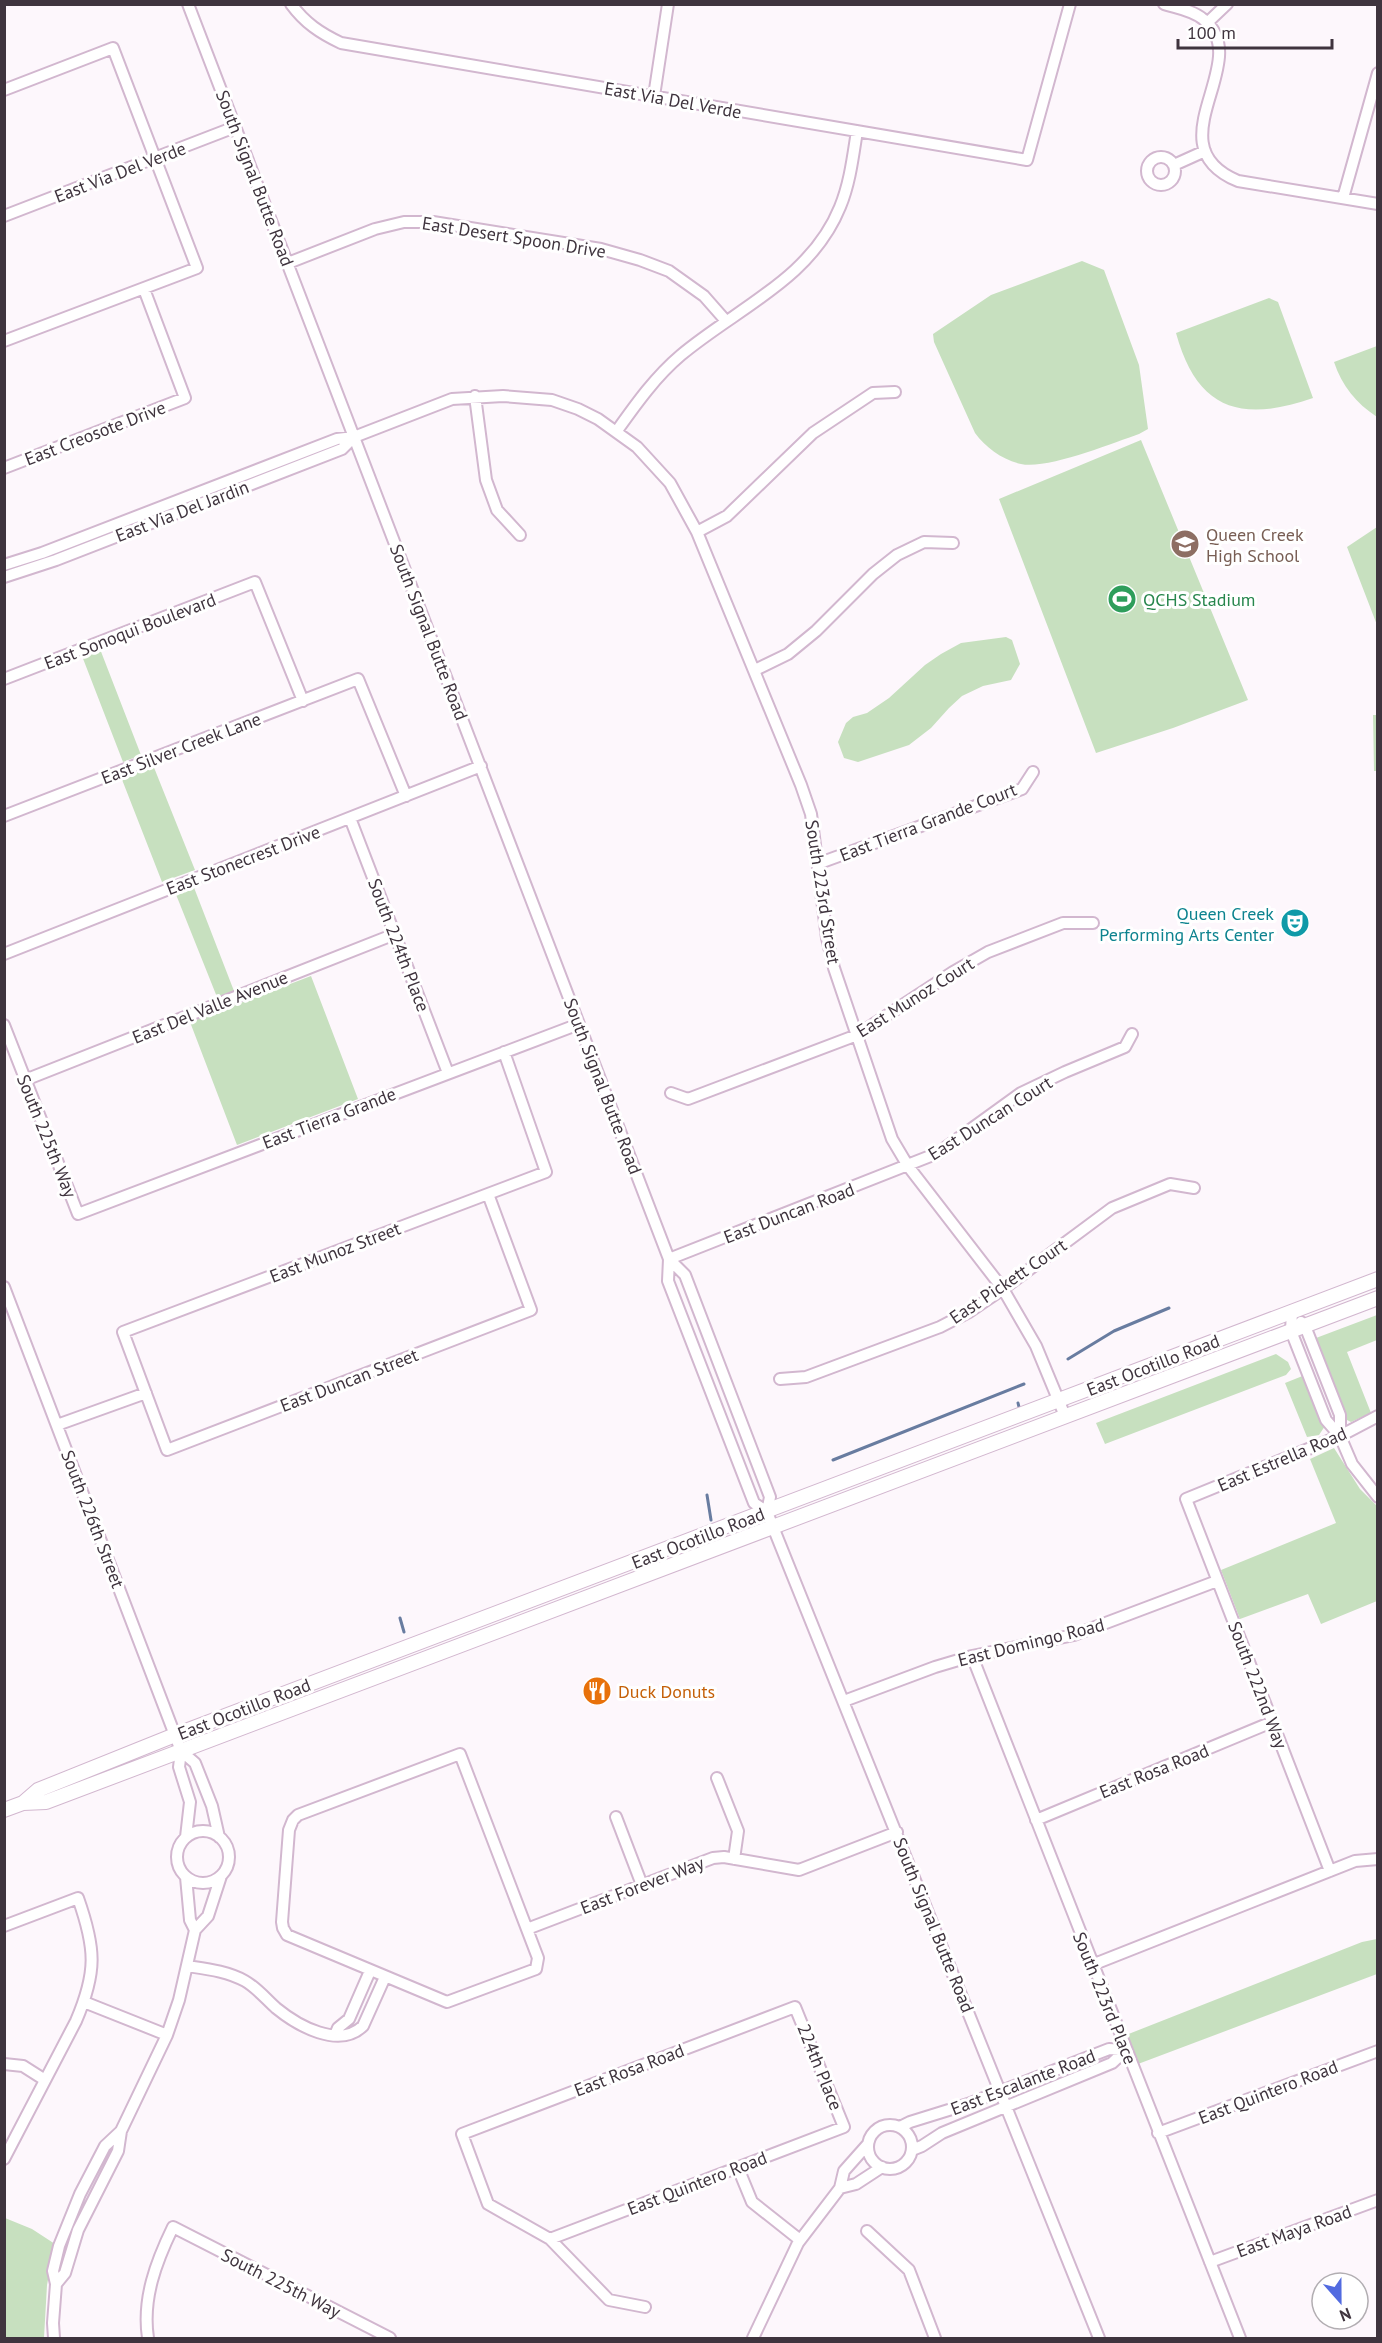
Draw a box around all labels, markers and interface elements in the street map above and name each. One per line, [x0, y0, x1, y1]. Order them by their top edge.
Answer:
scale bar [1178, 12, 1332, 50]
text: 100 m [1187, 21, 1236, 44]
street label: East Via Del Verde [603, 77, 743, 123]
street label: South Signal Butte Road [211, 87, 299, 269]
street label: East Via Del Verde [51, 136, 189, 208]
street label: East Desert Spoon Drive [420, 211, 608, 263]
street label: East Creosote Drive [21, 396, 169, 470]
street label: East Via Del Jardin [112, 475, 252, 547]
place label: Queen Creek High School [1206, 523, 1304, 567]
school or university icon: Queen Creek High School [1169, 528, 1201, 560]
street label: South Signal Butte Road [385, 541, 473, 723]
sports icon: QCHS Stadium [1106, 583, 1138, 615]
street label: East Sonoqui Boulevard [41, 588, 219, 674]
place label: QCHS Stadium [1143, 588, 1255, 611]
street label: East Silver Creek Lane [98, 707, 264, 789]
street label: East Tierra Grande Court [836, 778, 1020, 866]
street label: South 223rd Street [800, 818, 846, 966]
street label: East Stonecrest Drive [163, 820, 323, 900]
street label: South 224th Place [363, 875, 435, 1015]
place label: Queen Creek Performing Arts Center [1099, 902, 1274, 946]
theatre icon: Queen Creek Performing Arts Center [1279, 907, 1311, 939]
street label: East Munoz Court [852, 952, 978, 1042]
street label: East Del Valle Avenue [129, 965, 291, 1049]
street label: South Signal Butte Road [559, 995, 647, 1177]
street label: South 225th Way [12, 1071, 82, 1202]
street label: East Duncan Court [924, 1071, 1056, 1165]
street label: East Tierra Grande [259, 1082, 399, 1154]
street label: East Duncan Road [720, 1178, 858, 1248]
street label: East Munoz Street [266, 1216, 404, 1288]
street label: East Pickett Court [945, 1233, 1071, 1329]
street label: East Ocotillo Road [1083, 1329, 1223, 1401]
street label: East Duncan Street [277, 1343, 421, 1417]
street label: East Estrella Road [1214, 1421, 1350, 1497]
street label: South 226th Street [56, 1447, 130, 1591]
street label: East Ocotillo Road [628, 1502, 768, 1574]
street label: East Domingo Road [955, 1613, 1107, 1671]
street label: South 222nd Way [1223, 1618, 1293, 1753]
street label: East Ocotillo Road [174, 1673, 314, 1745]
restaurant icon: Duck Donuts [581, 1675, 613, 1707]
place label: Duck Donuts [618, 1680, 715, 1703]
street label: East Rosa Road [1096, 1739, 1212, 1803]
street label: South Signal Butte Road [888, 1834, 980, 2016]
street label: East Forever Way [577, 1851, 708, 1919]
street label: South 223rd Place [1068, 1928, 1142, 2068]
street label: 224th Place [792, 2020, 848, 2114]
street label: East Rosa Road [571, 2038, 687, 2102]
street label: East Escalante Road [947, 2044, 1099, 2120]
street label: East Quintero Road [1195, 2055, 1341, 2129]
street label: East Quintero Road [624, 2146, 770, 2220]
street label: East Maya Road [1233, 2200, 1355, 2262]
street label: South 225th Way [217, 2243, 345, 2323]
north arrow [1310, 2271, 1370, 2331]
text: N [1337, 2304, 1354, 2326]

